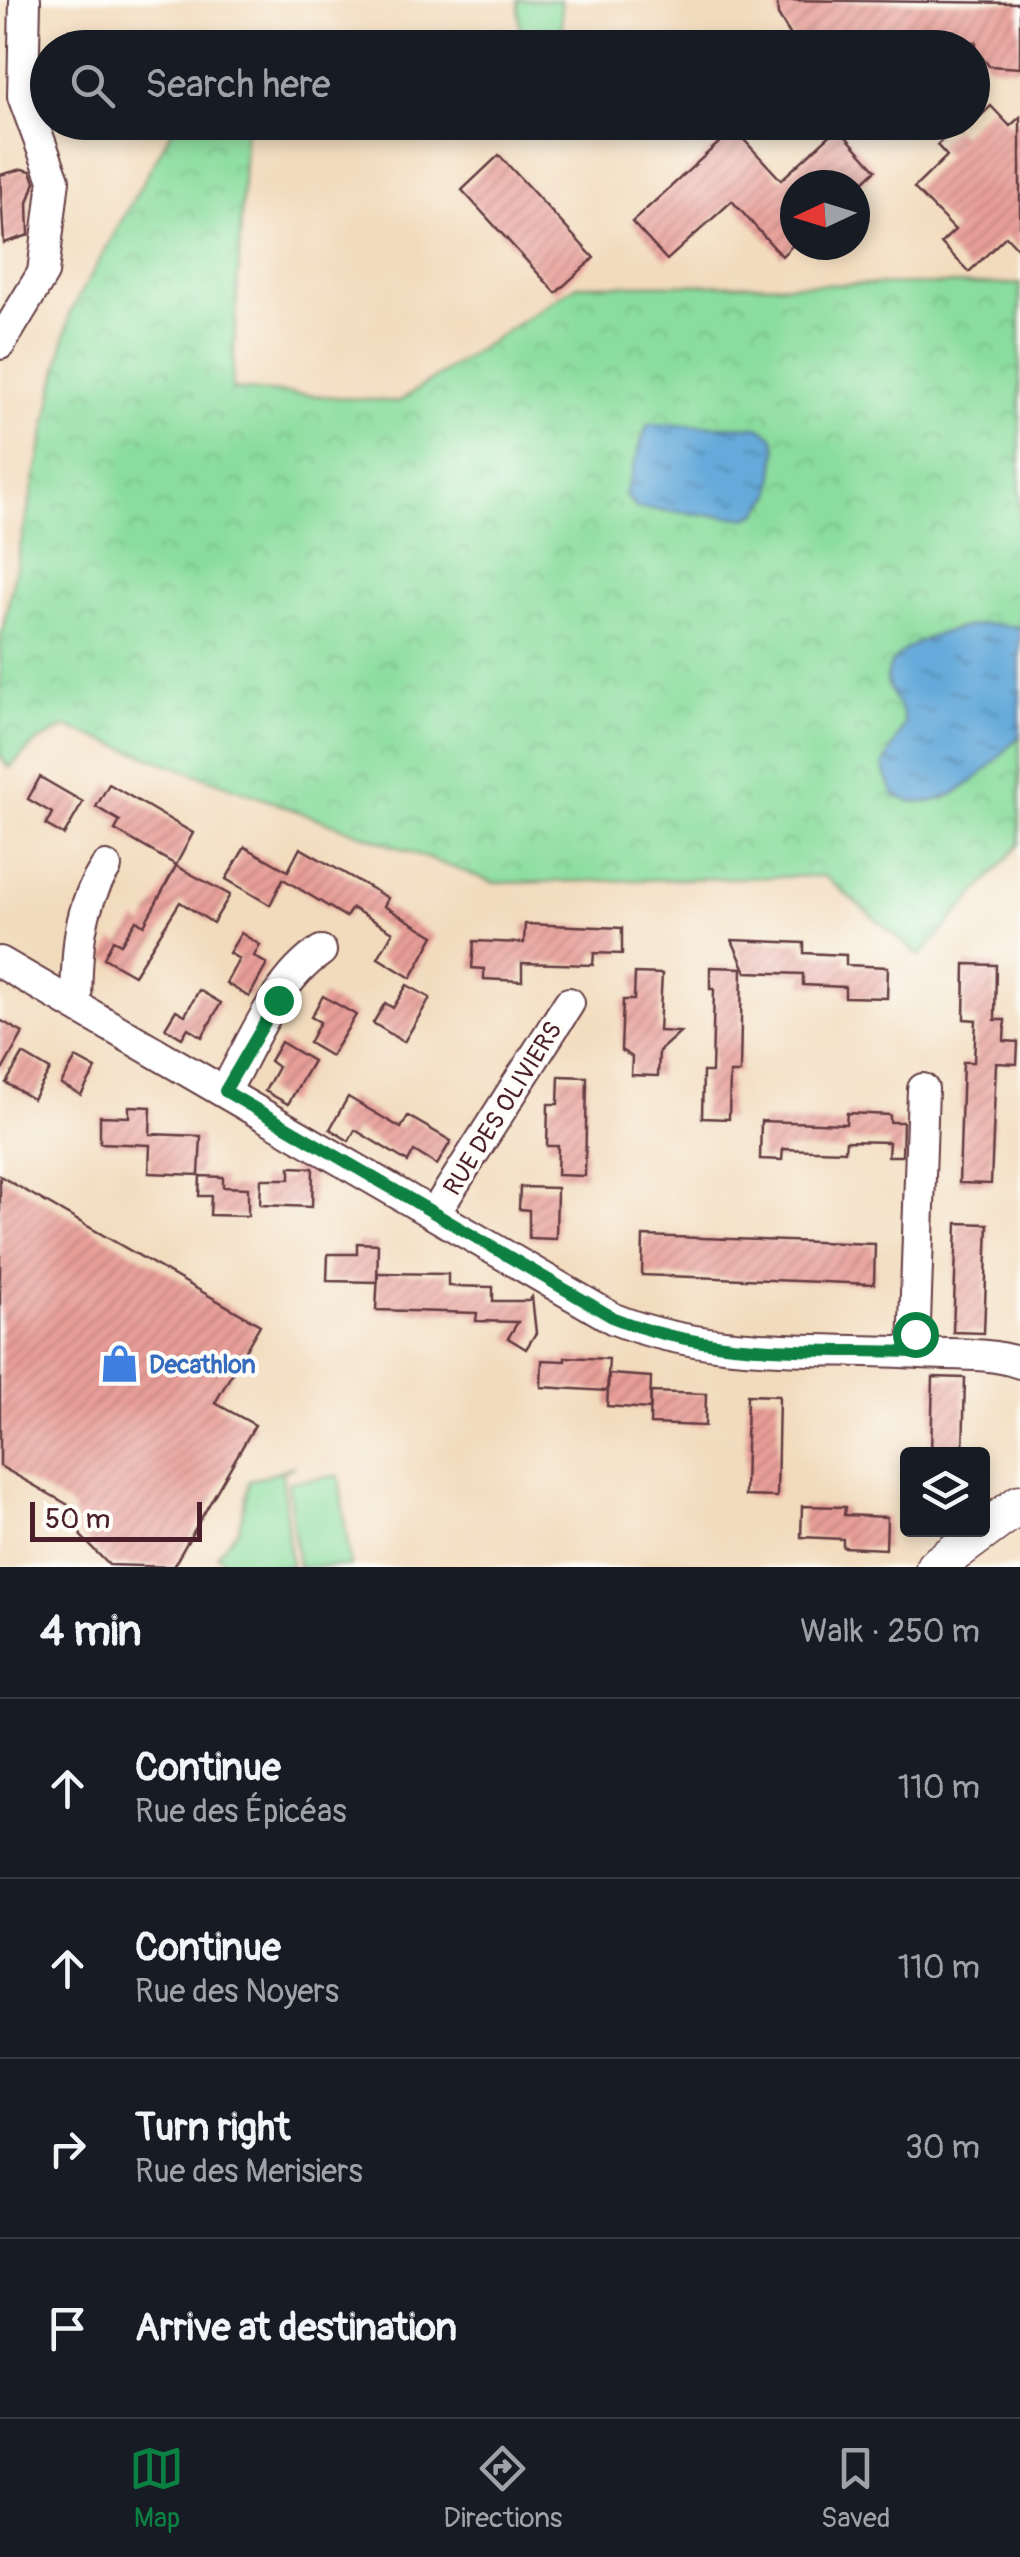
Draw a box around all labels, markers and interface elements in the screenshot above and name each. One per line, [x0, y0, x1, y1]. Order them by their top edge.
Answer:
search box [30, 30, 990, 140]
icon: search [65, 58, 120, 113]
text: Search here [145, 61, 331, 109]
north arrow [780, 170, 870, 260]
route end [256, 978, 302, 1024]
street label: RUE DES OLIVIERS [437, 1016, 569, 1201]
route start [893, 1312, 939, 1358]
shop icon: Decathlon [98, 1343, 140, 1385]
place label: Decathlon [149, 1350, 256, 1381]
map controls [900, 1447, 990, 1537]
button: layers [900, 1447, 990, 1537]
scale bar [30, 1497, 202, 1542]
text: 50 m [45, 1502, 110, 1537]
text: 4 min [40, 1606, 142, 1658]
text: Walk · 250 m [800, 1612, 980, 1652]
text: Continue [135, 1744, 281, 1792]
icon: ahead [40, 1761, 95, 1816]
text: 110 m [898, 1768, 980, 1808]
text: Rue des Épicéas [135, 1792, 347, 1832]
text: Continue [135, 1924, 281, 1972]
icon: ahead [40, 1941, 95, 1996]
text: 110 m [898, 1948, 980, 1988]
text: Rue des Noyers [135, 1972, 339, 2012]
text: Turn right [135, 2104, 290, 2152]
icon: right [40, 2121, 95, 2176]
text: 30 m [905, 2128, 980, 2168]
text: Rue des Merisiers [135, 2152, 363, 2192]
icon: arrive [40, 2301, 95, 2356]
text: Arrive at destination [135, 2304, 457, 2352]
tab: Map [129, 2441, 184, 2536]
tab: Directions [443, 2441, 562, 2536]
tab: Saved [821, 2441, 891, 2536]

